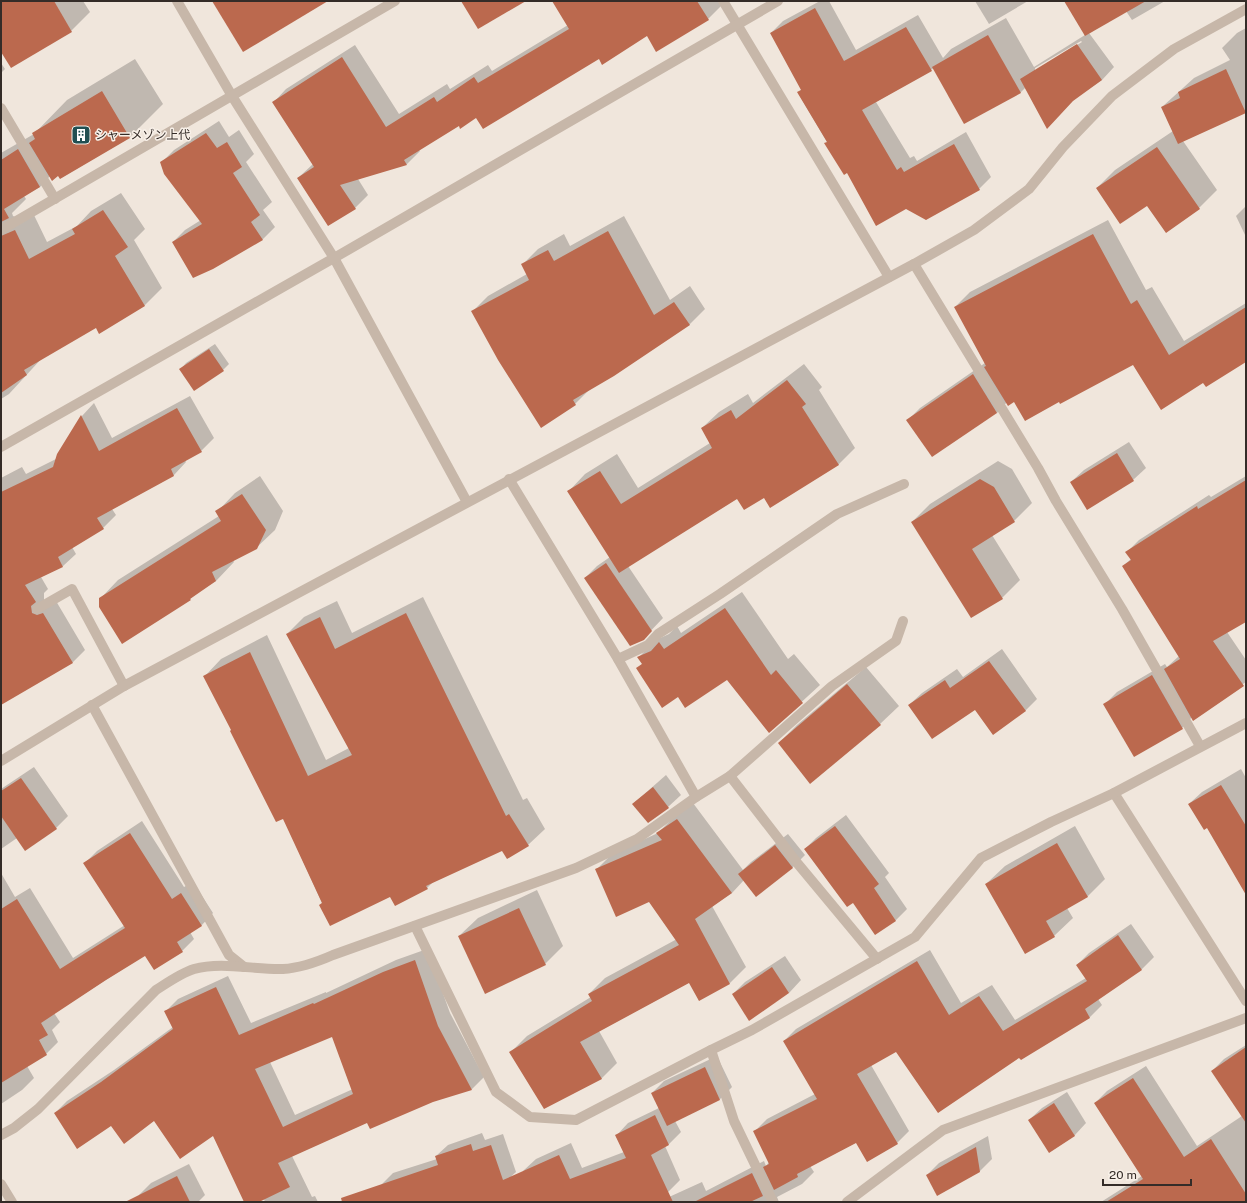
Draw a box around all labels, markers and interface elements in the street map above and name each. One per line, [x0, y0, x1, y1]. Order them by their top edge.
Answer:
building icon: シャーメゾン上代 [70, 124, 92, 146]
place label: シャーメゾン上代 [95, 128, 191, 142]
scale bar [1103, 1161, 1191, 1187]
text: 20 m [1109, 1168, 1137, 1182]

